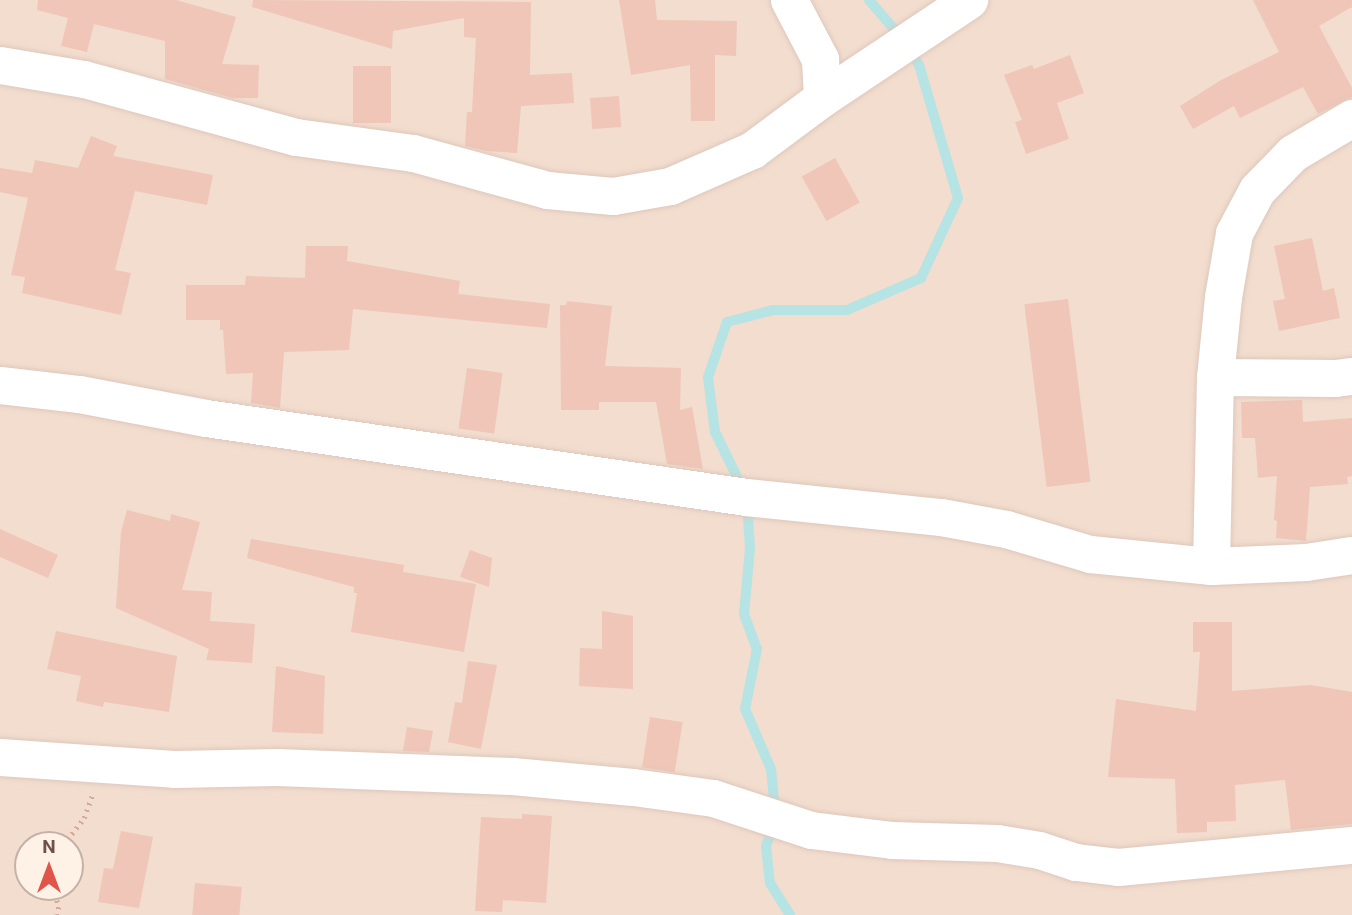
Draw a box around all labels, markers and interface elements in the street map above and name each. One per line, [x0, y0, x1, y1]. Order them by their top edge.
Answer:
north arrow [14, 831, 84, 901]
text: N [42, 835, 56, 858]

